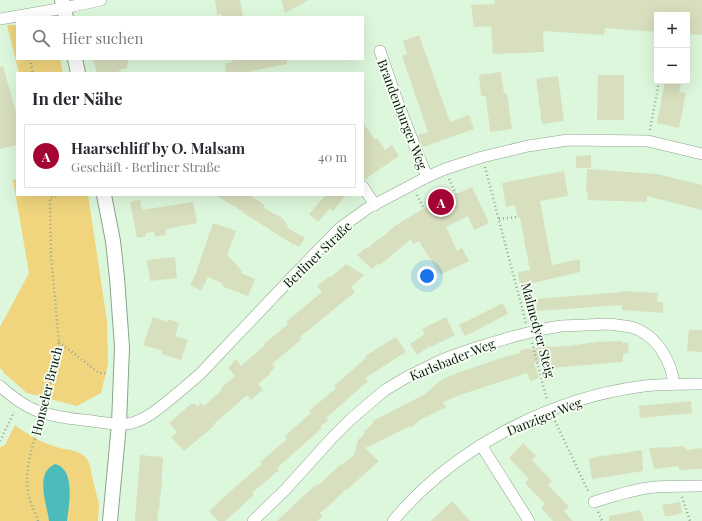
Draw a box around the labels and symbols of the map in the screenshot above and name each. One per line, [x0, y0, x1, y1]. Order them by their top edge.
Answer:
street label: Brandenburger Weg [374, 57, 432, 172]
pin: A [428, 187, 454, 217]
street label: Berliner Straße [279, 217, 355, 291]
your location [417, 266, 437, 286]
street label: Malmedyer Steig [518, 281, 560, 380]
street label: Karlsbader Weg [407, 334, 497, 384]
street label: Honseler Bruch [27, 344, 65, 437]
street label: Danziger Weg [504, 393, 584, 439]

